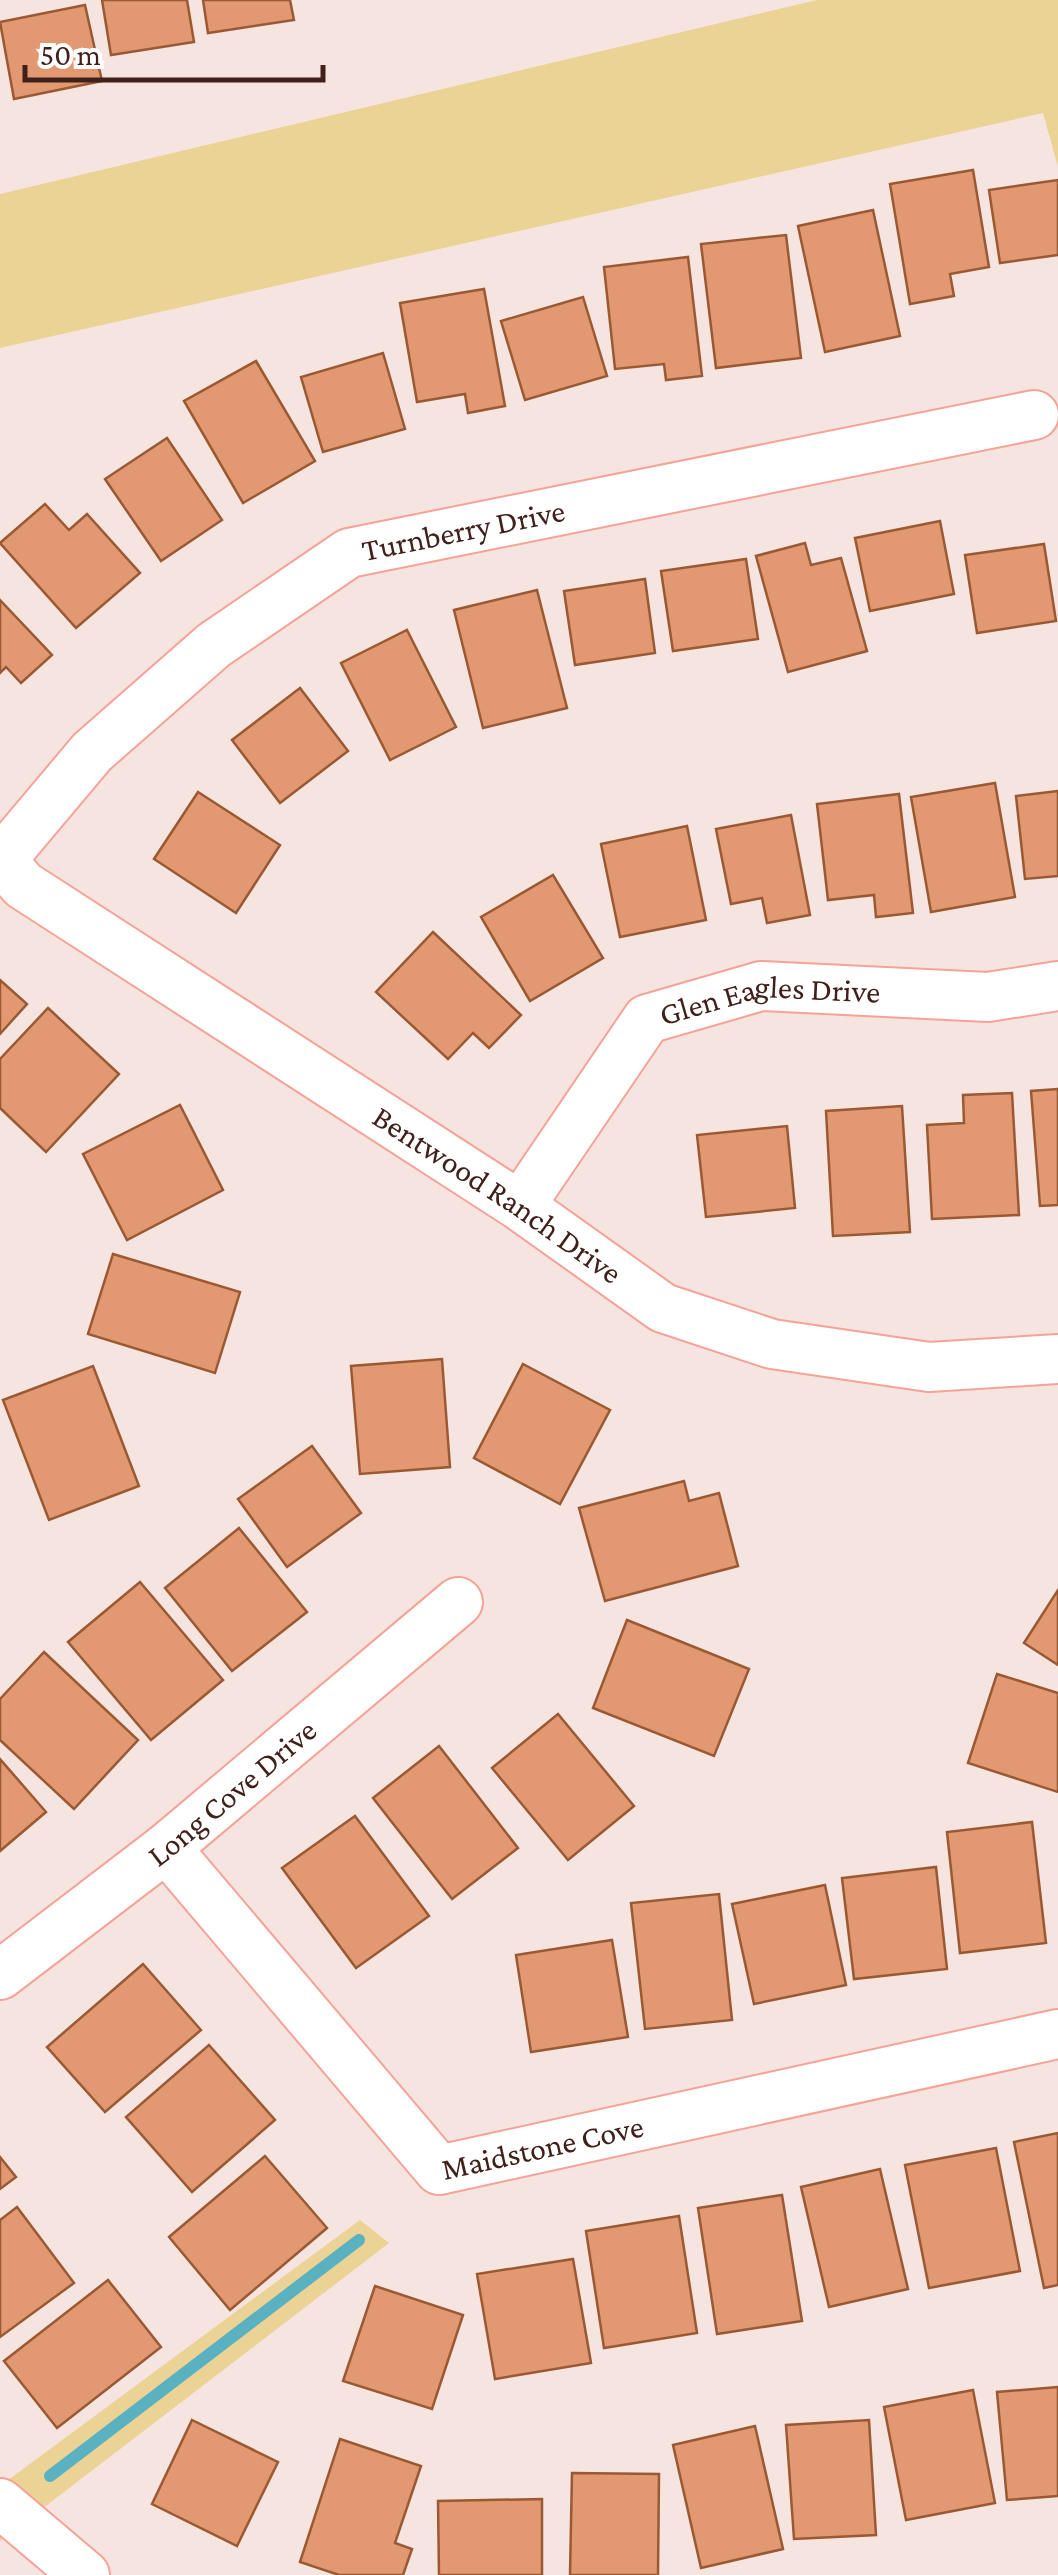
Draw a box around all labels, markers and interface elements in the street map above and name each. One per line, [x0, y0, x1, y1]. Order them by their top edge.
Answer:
scale bar [25, 20, 322, 82]
text: 50 m [40, 38, 101, 71]
street label: Turnberry Drive [359, 492, 568, 568]
street label: Glen Eagles Drive [655, 968, 881, 1032]
street label: Bentwood Ranch Drive [366, 1098, 629, 1291]
street label: Long Cove Drive [140, 1711, 323, 1874]
street label: Maidstone Cove [438, 2108, 647, 2187]

